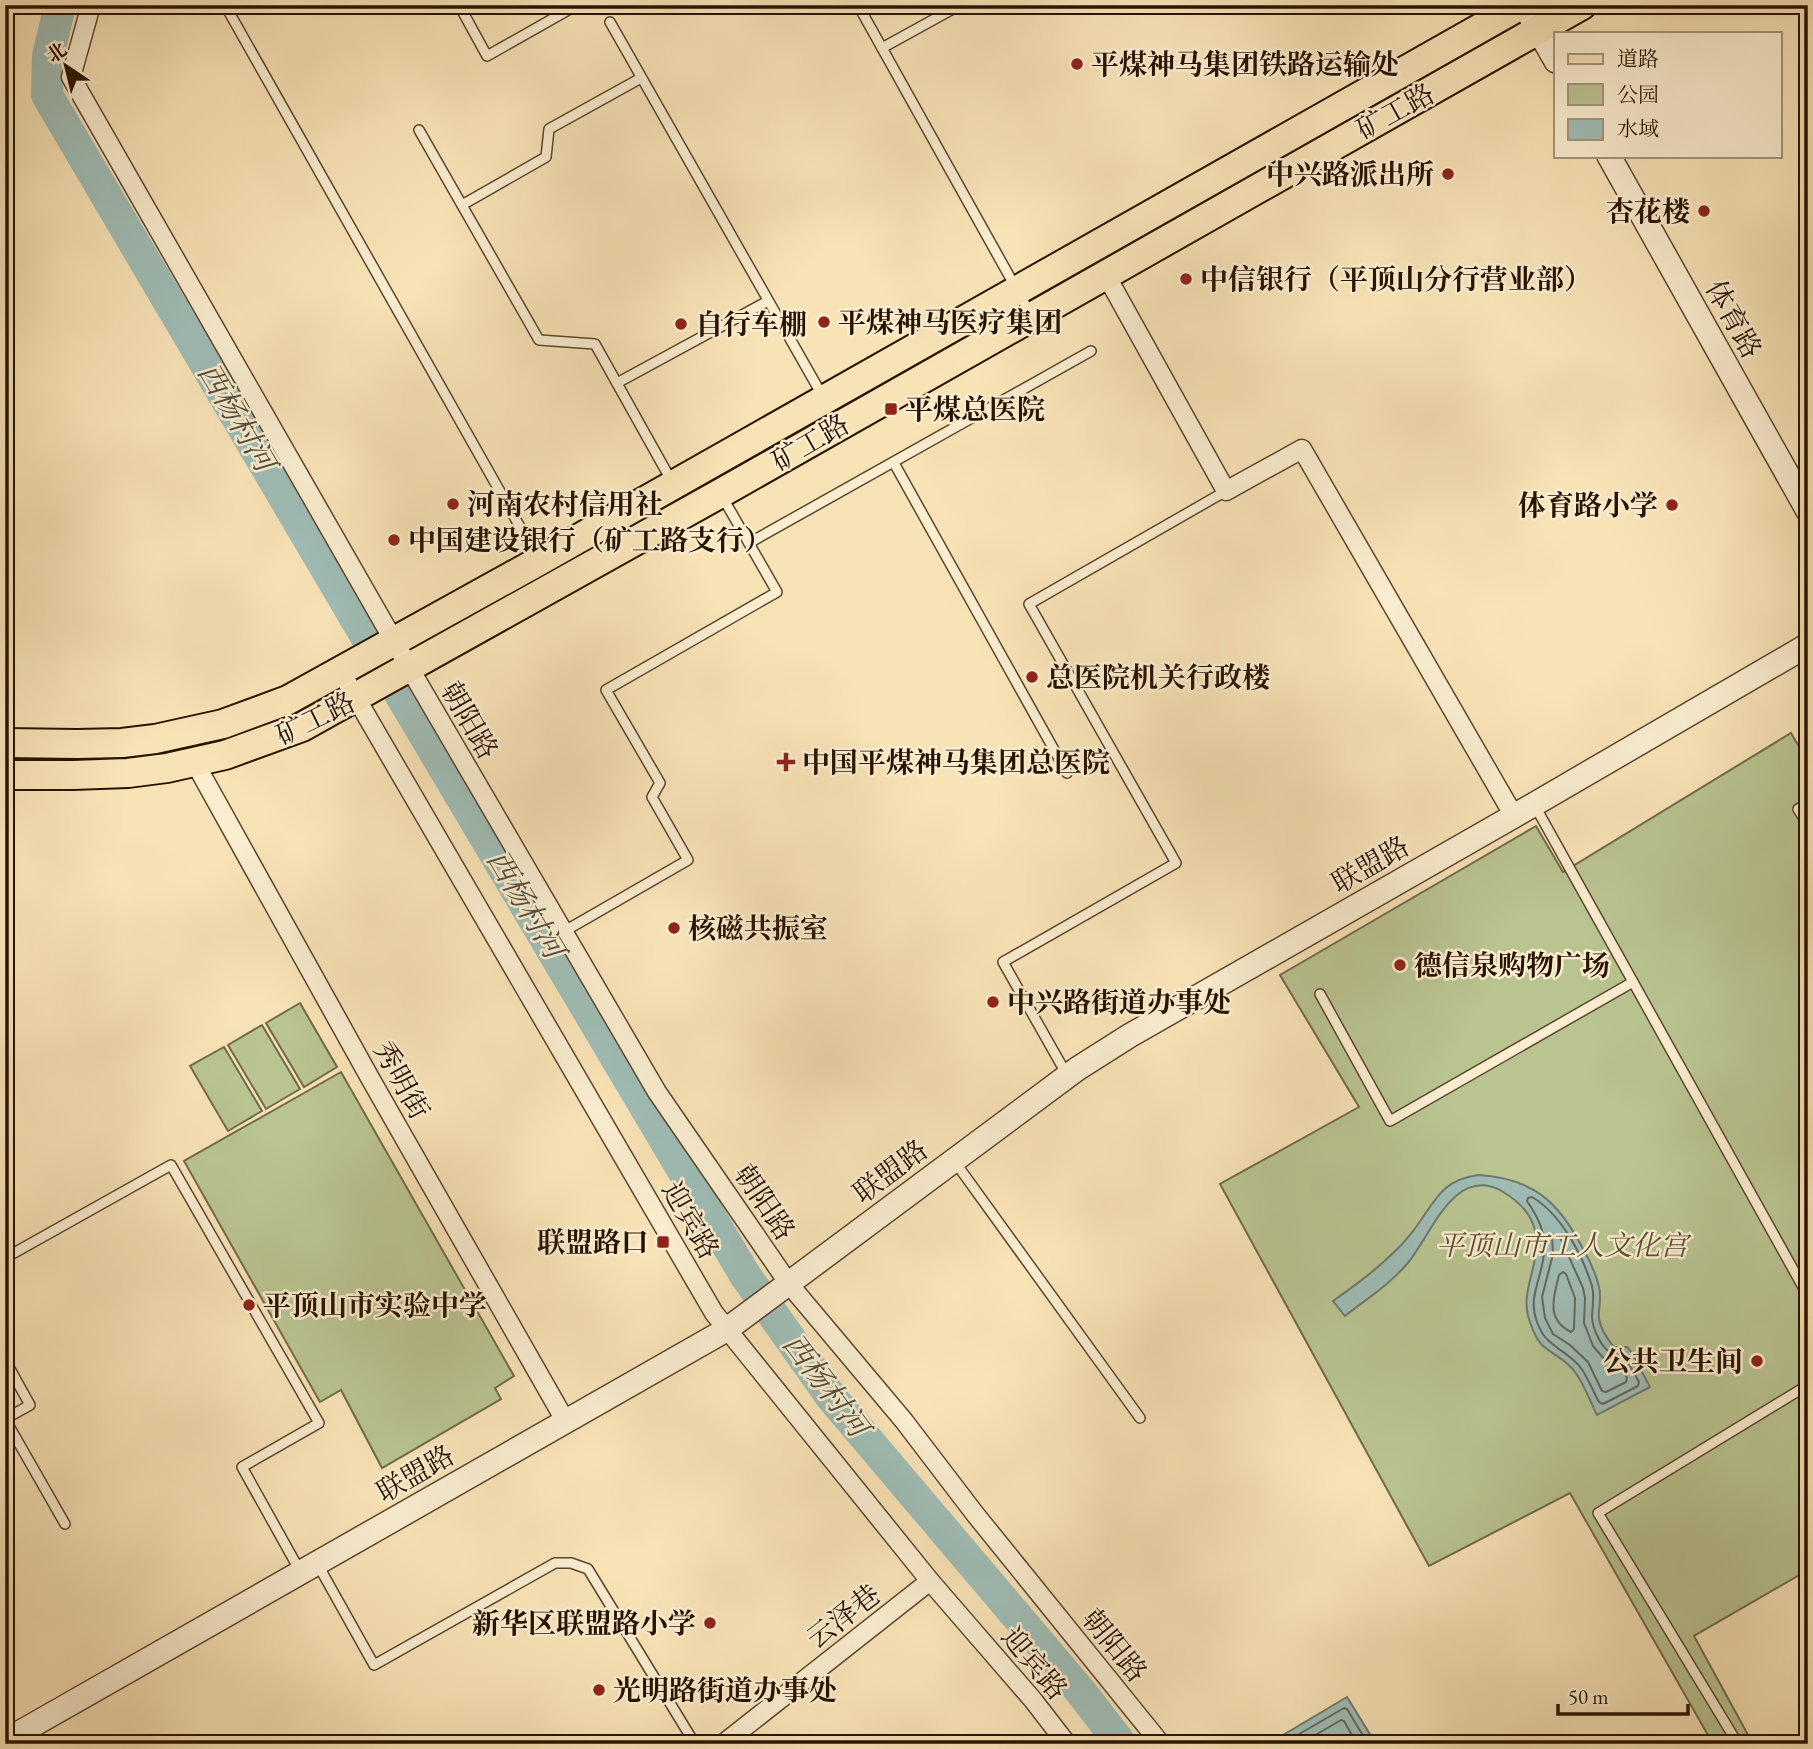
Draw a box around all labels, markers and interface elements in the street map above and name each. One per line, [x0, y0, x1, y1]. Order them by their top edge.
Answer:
north arrow [32, 32, 102, 102]
legend [1554, 32, 1782, 158]
text: 北 [42, 37, 71, 68]
text: 道路 [1617, 45, 1659, 72]
place label: 平煤神马集团铁路运输处 [1091, 46, 1399, 82]
marker: 平煤神马集团铁路运输处 [1069, 56, 1085, 72]
street label: 矿工路 [1350, 75, 1440, 147]
text: 公园 [1617, 81, 1659, 108]
text: 水域 [1617, 115, 1659, 142]
place label: 中兴路派出所 [1266, 156, 1434, 192]
marker: 中兴路派出所 [1440, 166, 1456, 182]
place label: 杏花楼 [1606, 193, 1690, 229]
marker: 杏花楼 [1696, 203, 1712, 219]
place label: 中信银行（平顶山分行营业部） [1200, 261, 1592, 297]
marker: 中信银行（平顶山分行营业部） [1178, 271, 1194, 287]
street label: 体育路 [1698, 274, 1770, 364]
place label: 平煤神马医疗集团 [838, 304, 1062, 340]
place label: 自行车棚 [695, 306, 807, 342]
marker: 平煤神马医疗集团 [816, 314, 832, 330]
marker: 自行车棚 [673, 316, 689, 332]
water label: 西杨村河 [189, 356, 287, 483]
place label: 平煤总医院 [905, 391, 1045, 427]
marker: 平煤总医院 [883, 401, 899, 417]
street label: 矿工路 [765, 405, 855, 479]
place label: 河南农村信用社 [467, 486, 663, 522]
place label: 体育路小学 [1518, 487, 1658, 523]
marker: 河南农村信用社 [445, 496, 461, 512]
marker: 体育路小学 [1664, 497, 1680, 513]
place label: 中国建设银行（矿工路支行） [408, 522, 772, 558]
marker: 中国建设银行（矿工路支行） [386, 532, 402, 548]
place label: 总医院机关行政楼 [1046, 659, 1270, 695]
marker: 总医院机关行政楼 [1024, 669, 1040, 685]
street label: 朝阳路 [433, 675, 507, 765]
street label: 矿工路 [269, 683, 361, 753]
place label: 中国平煤神马集团总医院 [802, 744, 1110, 780]
marker: 中国平煤神马集团总医院 [776, 752, 796, 772]
street label: 联盟路 [1325, 827, 1415, 901]
water label: 西杨村河 [478, 843, 576, 970]
place label: 核磁共振室 [688, 910, 828, 946]
marker: 核磁共振室 [666, 920, 682, 936]
place label: 德信泉购物广场 [1414, 947, 1610, 983]
marker: 德信泉购物广场 [1392, 957, 1408, 973]
place label: 中兴路街道办事处 [1007, 984, 1231, 1020]
marker: 中兴路街道办事处 [985, 994, 1001, 1010]
street label: 秀明街 [366, 1035, 438, 1125]
street label: 联盟路 [846, 1131, 934, 1211]
street label: 朝阳路 [727, 1157, 803, 1247]
street label: 迎宾路 [654, 1175, 728, 1265]
place label: 联盟路口 [537, 1224, 649, 1260]
park label: 平顶山市工人文化宫 [1436, 1227, 1692, 1263]
marker: 联盟路口 [655, 1234, 671, 1250]
place label: 平顶山市实验中学 [263, 1287, 487, 1323]
marker: 平顶山市实验中学 [241, 1297, 257, 1313]
water label: 西杨村河 [774, 1325, 881, 1449]
place label: 公共卫生间 [1603, 1343, 1743, 1379]
marker: 公共卫生间 [1749, 1353, 1765, 1369]
street label: 联盟路 [370, 1436, 460, 1510]
street label: 云泽巷 [799, 1576, 887, 1656]
street label: 朝阳路 [1075, 1601, 1155, 1689]
place label: 新华区联盟路小学 [472, 1605, 696, 1641]
marker: 新华区联盟路小学 [702, 1615, 718, 1631]
street label: 迎宾路 [994, 1619, 1076, 1707]
place label: 光明路街道办事处 [613, 1672, 837, 1708]
scale bar [1558, 1672, 1687, 1716]
marker: 光明路街道办事处 [591, 1682, 607, 1698]
text: 50 m [1568, 1683, 1609, 1710]

